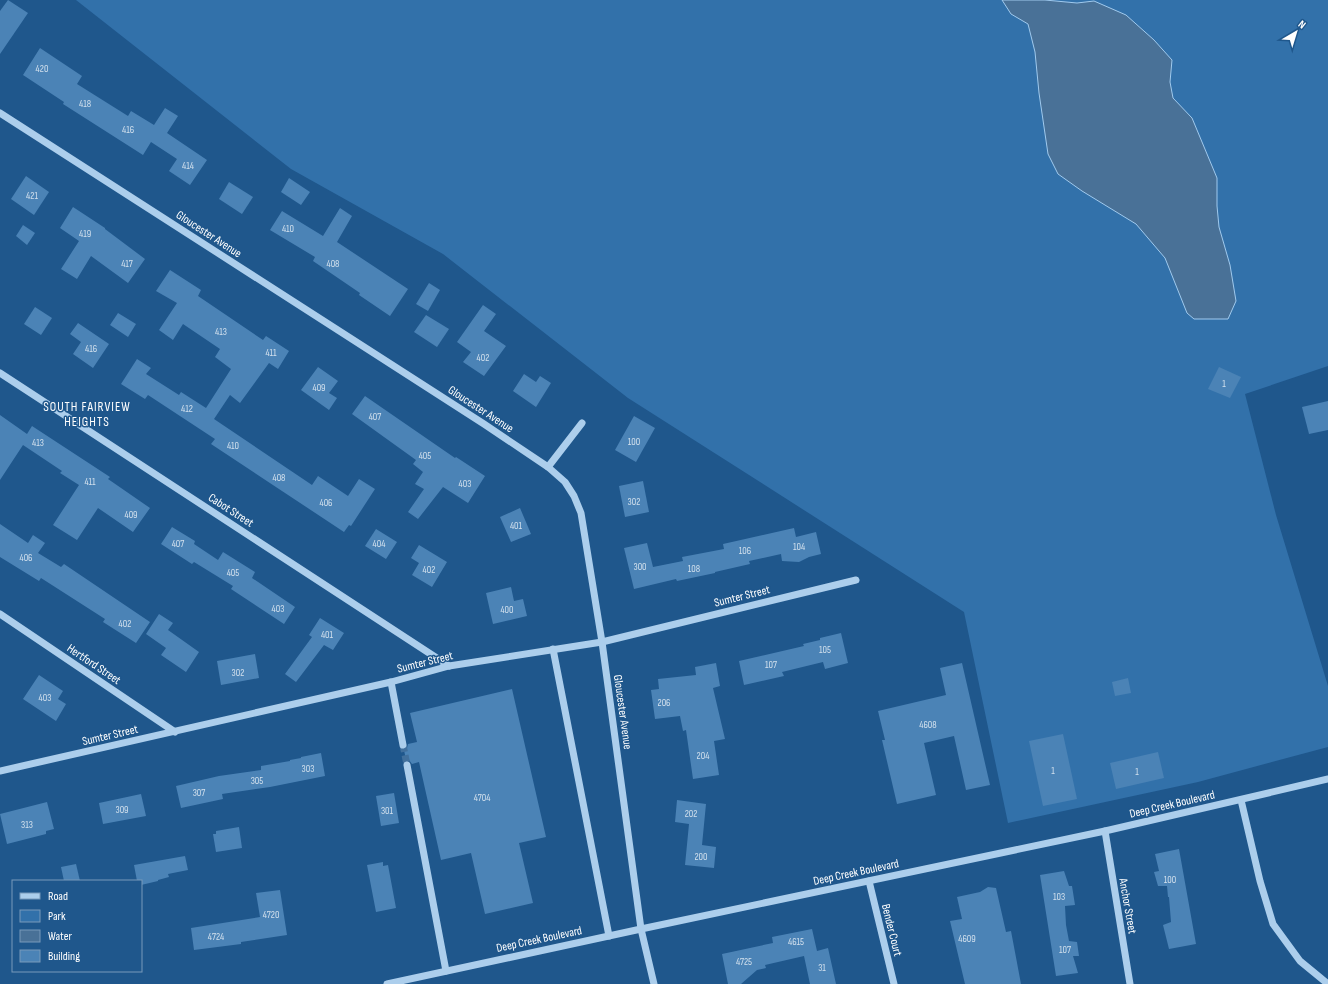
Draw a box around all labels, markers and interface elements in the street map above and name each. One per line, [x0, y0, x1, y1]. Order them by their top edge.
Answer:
north arrow [1276, 12, 1316, 52]
text: N [1296, 18, 1308, 32]
house number: 420 [36, 63, 48, 75]
house number: 418 [79, 98, 91, 110]
house number: 416 [122, 124, 134, 136]
house number: 414 [182, 160, 194, 172]
house number: 421 [26, 190, 38, 202]
street label: Gloucester Avenue [173, 208, 244, 261]
house number: 410 [282, 223, 294, 235]
house number: 419 [79, 228, 91, 240]
house number: 417 [121, 258, 133, 270]
house number: 408 [326, 258, 340, 270]
house number: 413 [215, 326, 227, 338]
house number: 416 [85, 343, 97, 355]
house number: 411 [265, 347, 277, 359]
house number: 402 [477, 352, 489, 364]
house number: 1 [1222, 378, 1226, 390]
house number: 409 [312, 382, 326, 394]
street label: Gloucester Avenue [445, 383, 516, 436]
district label: SOUTH FAIRVIEW HEIGHTS [43, 399, 131, 430]
house number: 412 [181, 403, 193, 415]
house number: 407 [369, 411, 381, 423]
house number: 100 [628, 436, 640, 448]
house number: 413 [32, 437, 44, 449]
house number: 410 [227, 440, 239, 452]
house number: 405 [419, 450, 431, 462]
house number: 408 [272, 472, 286, 484]
house number: 411 [84, 476, 96, 488]
house number: 403 [459, 478, 471, 490]
street label: Cabot Street [205, 490, 257, 531]
house number: 302 [628, 496, 640, 508]
house number: 406 [319, 497, 333, 509]
house number: 409 [124, 509, 138, 521]
house number: 401 [510, 520, 523, 532]
house number: 407 [172, 538, 184, 550]
house number: 404 [373, 538, 385, 550]
house number: 104 [793, 541, 805, 553]
house number: 106 [739, 545, 751, 557]
house number: 406 [19, 552, 33, 564]
house number: 300 [633, 561, 647, 573]
house number: 108 [688, 563, 700, 575]
house number: 402 [423, 564, 435, 576]
house number: 405 [227, 567, 239, 579]
street label: Sumter Street [713, 582, 772, 611]
house number: 403 [272, 603, 284, 615]
house number: 400 [500, 604, 514, 616]
house number: 402 [119, 618, 131, 630]
house number: 401 [321, 629, 334, 641]
street label: Hertford Street [64, 641, 124, 688]
house number: 105 [819, 644, 831, 656]
street label: Sumter Street [396, 648, 455, 677]
house number: 107 [765, 659, 777, 671]
house number: 302 [232, 667, 244, 679]
street label: Gloucester Avenue [610, 674, 635, 751]
house number: 403 [39, 692, 51, 704]
house number: 206 [658, 697, 670, 709]
house number: 4608 [919, 719, 937, 731]
street label: Sumter Street [81, 722, 140, 749]
house number: 204 [697, 750, 709, 762]
house number: 303 [302, 763, 314, 775]
house number: 1 [1051, 765, 1055, 777]
house number: 1 [1135, 766, 1139, 778]
house number: 305 [251, 775, 263, 787]
house number: 307 [193, 787, 205, 799]
street label: Deep Creek Boulevard [1128, 787, 1216, 822]
house number: 4704 [474, 792, 490, 804]
house number: 309 [115, 804, 129, 816]
house number: 301 [381, 805, 394, 817]
house number: 202 [685, 808, 697, 820]
house number: 313 [21, 819, 33, 831]
house number: 200 [694, 851, 708, 863]
street label: Deep Creek Boulevard [812, 856, 900, 889]
house number: 100 [1164, 874, 1176, 886]
street label: Anchor Street [1115, 876, 1140, 935]
legend [12, 880, 142, 972]
text: Road [48, 889, 68, 904]
house number: 103 [1053, 891, 1065, 903]
street label: Bender Court [878, 902, 905, 958]
text: Park [48, 909, 66, 924]
house number: 4720 [263, 909, 279, 921]
street label: Deep Creek Boulevard [495, 923, 583, 956]
text: Water [48, 929, 72, 944]
house number: 4724 [208, 931, 224, 943]
house number: 4609 [958, 933, 976, 945]
house number: 4615 [788, 936, 804, 948]
house number: 107 [1059, 944, 1071, 956]
text: Building [48, 949, 80, 964]
house number: 4725 [736, 956, 752, 968]
house number: 31 [818, 962, 826, 974]

